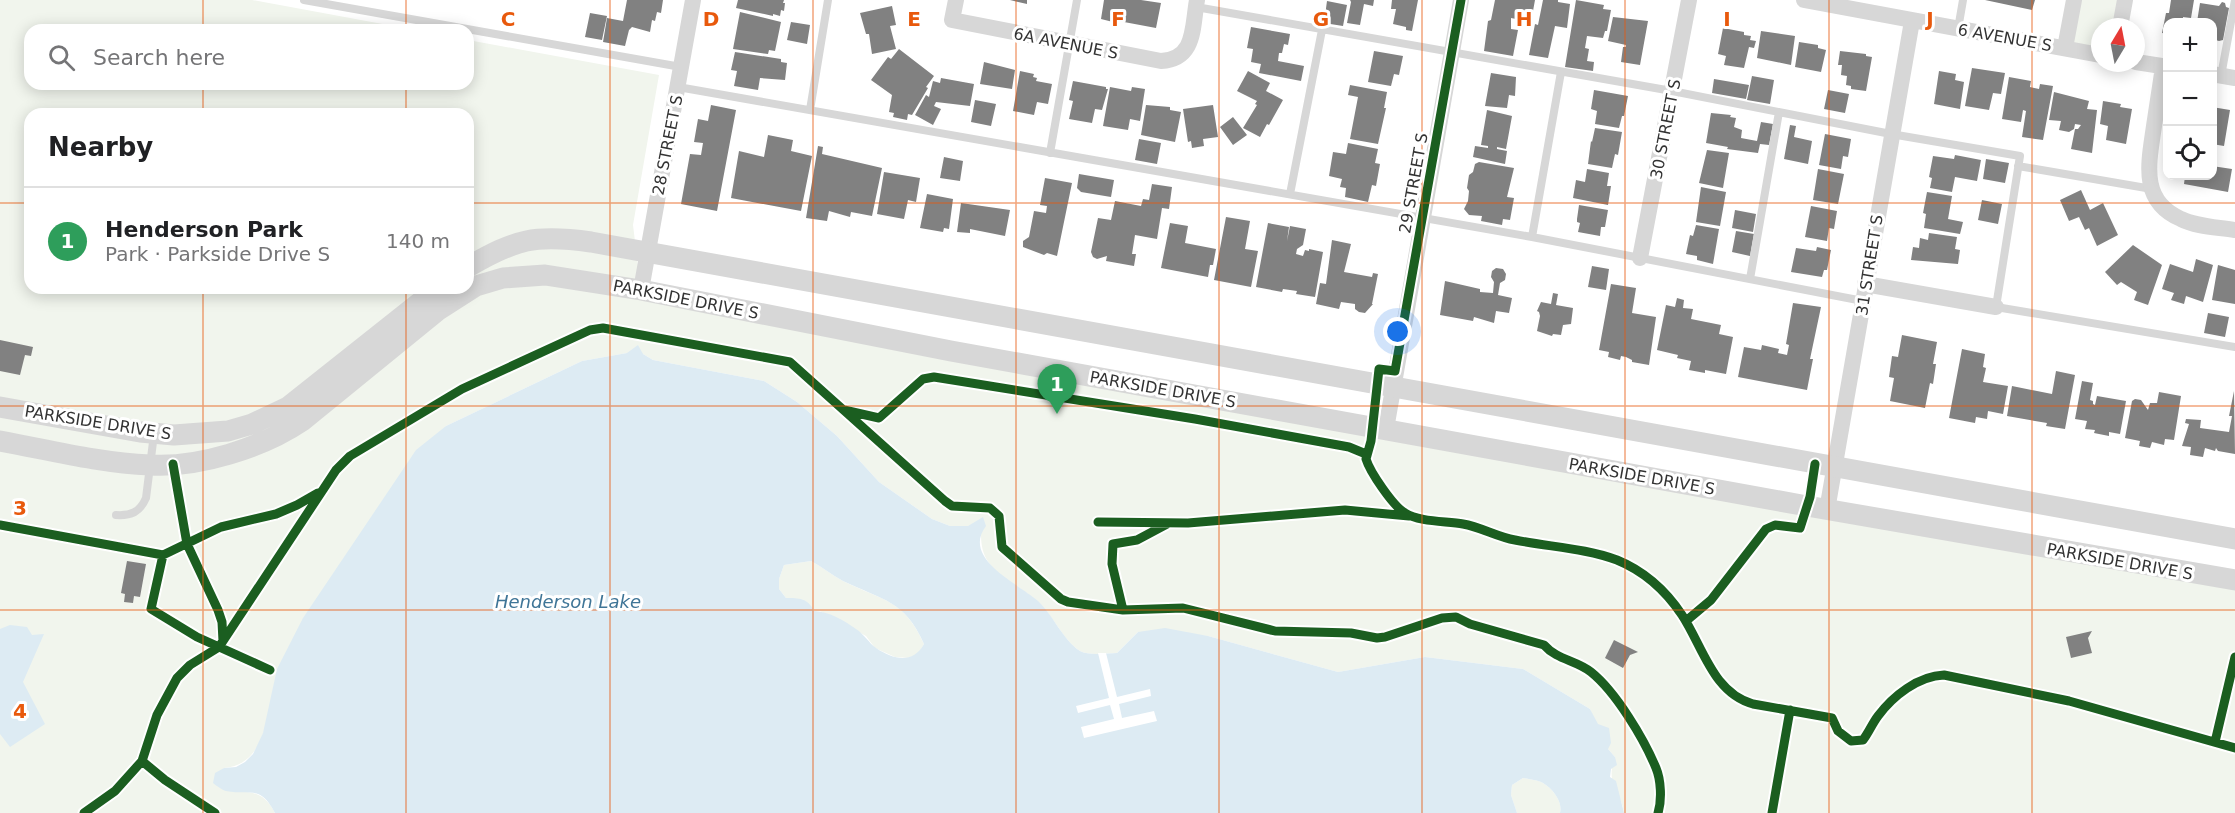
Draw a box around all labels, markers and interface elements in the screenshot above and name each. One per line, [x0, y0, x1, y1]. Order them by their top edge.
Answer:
text: C [501, 7, 515, 31]
text: D [703, 7, 719, 31]
text: E [907, 7, 921, 31]
text: F [1111, 7, 1125, 31]
text: G [1313, 7, 1329, 31]
text: H [1516, 7, 1532, 31]
text: I [1723, 7, 1731, 31]
text: J [1924, 7, 1934, 31]
north arrow [2091, 18, 2145, 72]
map controls [2163, 18, 2217, 180]
button: + [2163, 18, 2217, 72]
street label: 6 AVENUE S [1956, 20, 2053, 55]
search box [24, 24, 474, 90]
street label: 6A AVENUE S [1012, 24, 1120, 63]
icon: search [45, 41, 78, 74]
text: Search here [93, 45, 225, 70]
button: − [2163, 72, 2217, 126]
street label: 30 STREET S [1646, 77, 1685, 181]
street label: 28 STREET S [648, 93, 687, 197]
button: locate [2163, 126, 2217, 180]
street label: 29 STREET S [1395, 131, 1432, 235]
text: Nearby [48, 132, 153, 162]
street label: 31 STREET S [1852, 213, 1887, 317]
text: Henderson Park [105, 217, 303, 242]
text: 1 [61, 229, 74, 253]
text: 140 m [386, 229, 450, 253]
text: Park · Parkside Drive S [105, 242, 330, 266]
street label: PARKSIDE DRIVE S [611, 276, 760, 323]
your location [1383, 317, 1412, 346]
pin: 1 [1038, 364, 1076, 414]
street label: PARKSIDE DRIVE S [1088, 367, 1237, 412]
street label: PARKSIDE DRIVE S [23, 402, 173, 443]
street label: PARKSIDE DRIVE S [1567, 454, 1716, 499]
text: 3 [13, 496, 27, 520]
street label: PARKSIDE DRIVE S [2045, 539, 2194, 584]
water label: Henderson Lake [495, 591, 641, 612]
text: 4 [13, 699, 27, 723]

